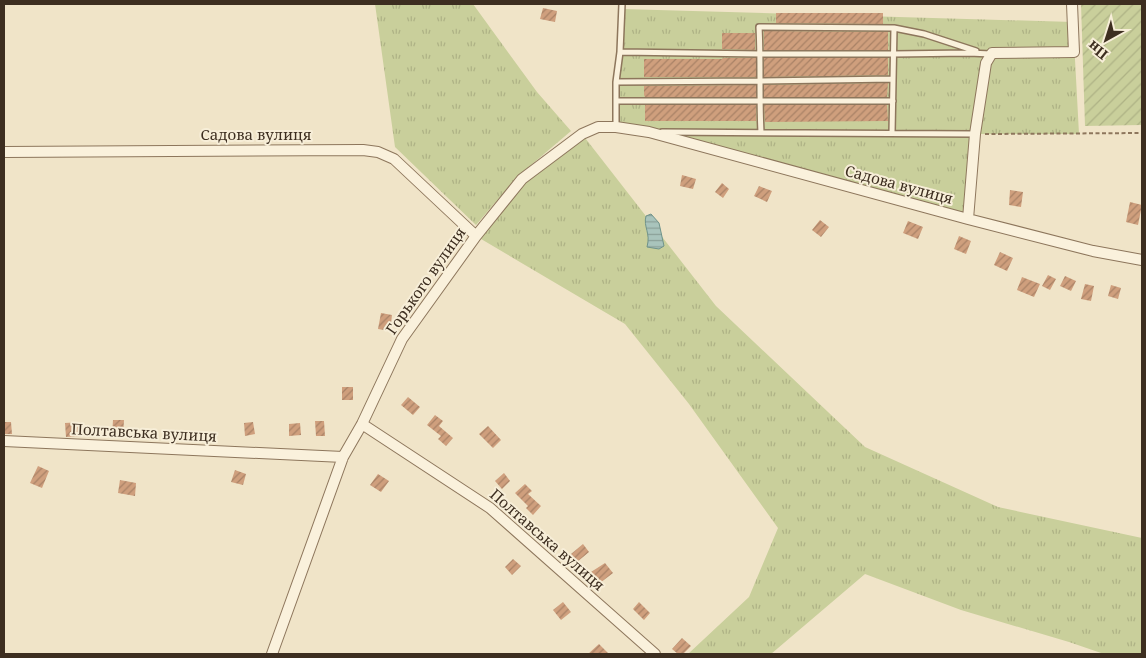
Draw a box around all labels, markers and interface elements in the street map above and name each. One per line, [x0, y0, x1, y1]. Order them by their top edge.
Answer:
north arrow [1081, 15, 1131, 65]
text: Пн [1083, 36, 1112, 64]
street label: Садова вулиця [200, 124, 312, 144]
street label: Садова вулиця [843, 160, 955, 208]
street label: Горького вулиця [381, 223, 470, 338]
street label: Полтавська вулиця [71, 418, 217, 446]
street label: Полтавська вулиця [486, 484, 609, 595]

